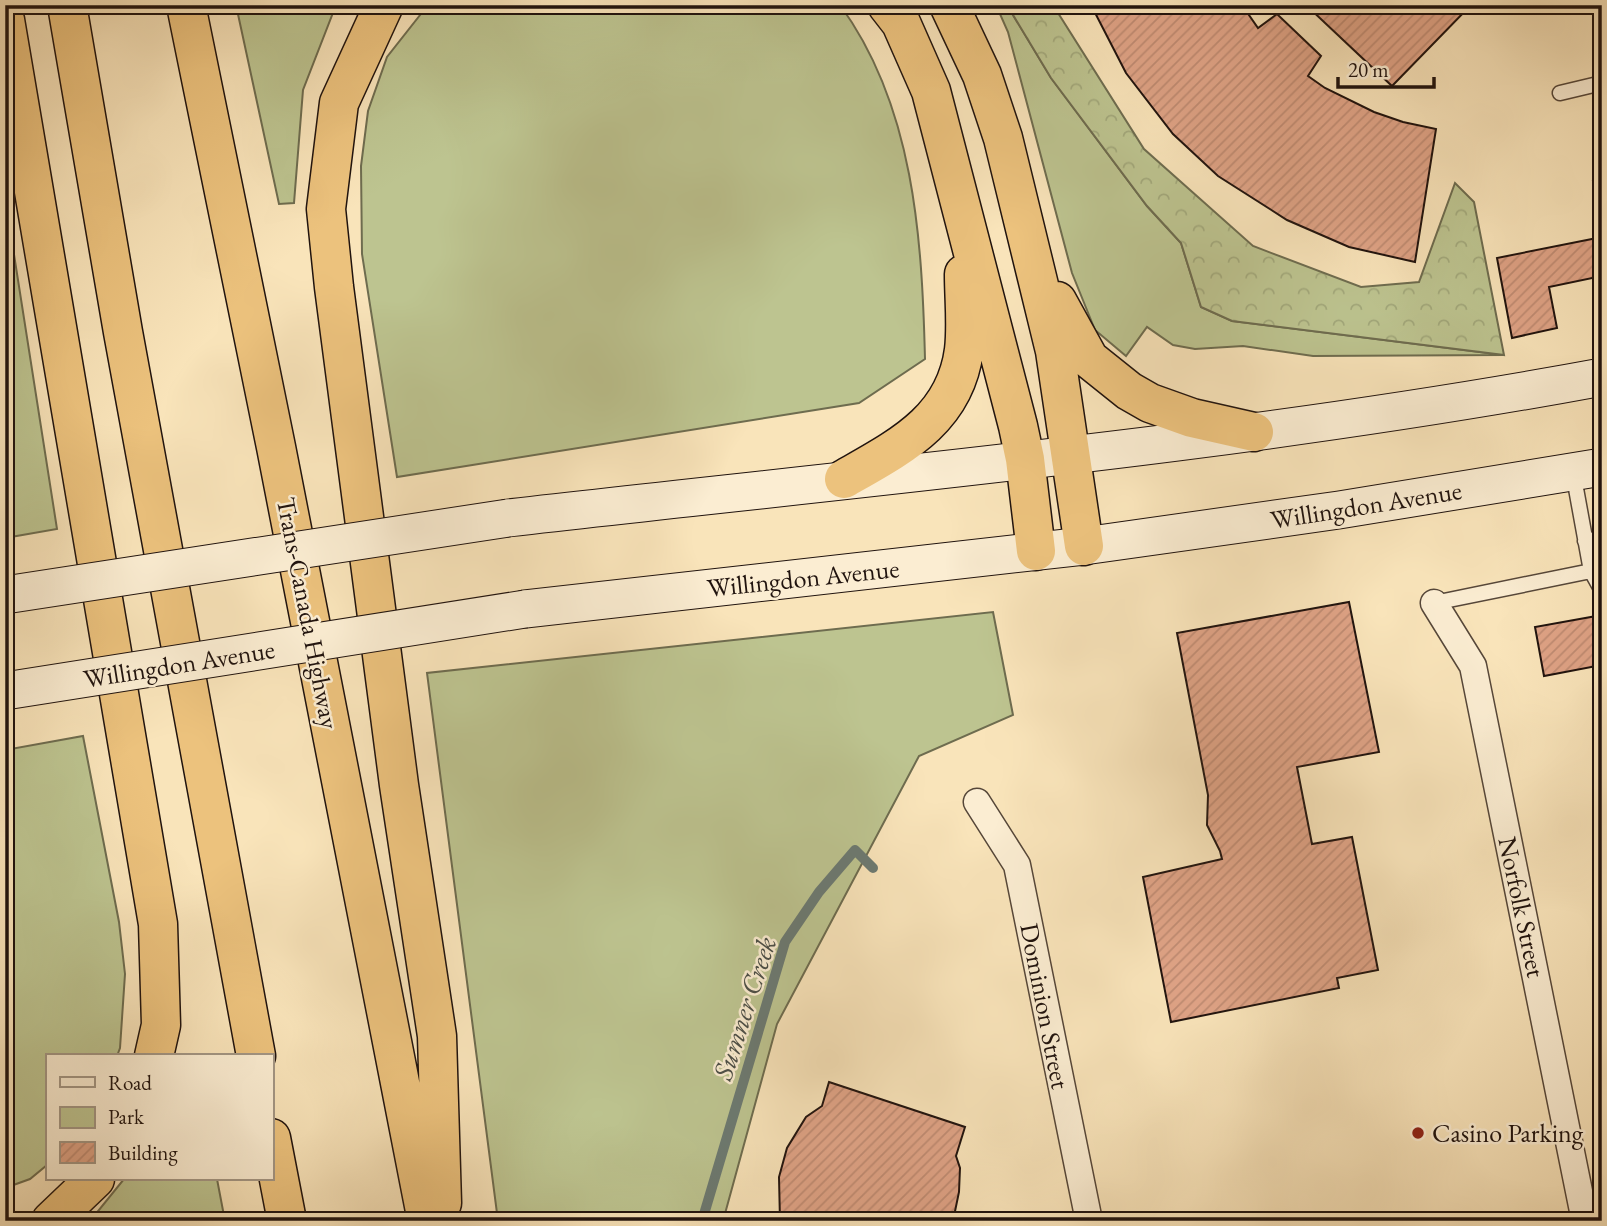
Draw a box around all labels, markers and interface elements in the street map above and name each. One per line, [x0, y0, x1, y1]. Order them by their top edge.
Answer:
scale bar [1338, 46, 1434, 90]
text: 20 m [1348, 56, 1389, 83]
street label: Willingdon Avenue [1268, 473, 1464, 537]
street label: Trans-Canada Highway [269, 494, 347, 732]
street label: Willingdon Avenue [705, 551, 901, 605]
street label: Willingdon Avenue [81, 632, 277, 696]
street label: Norfolk Street [1491, 834, 1553, 980]
street label: Dominion Street [1012, 920, 1078, 1092]
water label: Sumner Creek [704, 932, 784, 1085]
legend [46, 1054, 273, 1180]
text: Road [108, 1069, 152, 1096]
text: Park [108, 1103, 145, 1130]
place label: Casino Parking [1432, 1116, 1584, 1150]
marker: Casino Parking [1410, 1125, 1426, 1141]
text: Building [108, 1139, 178, 1166]

